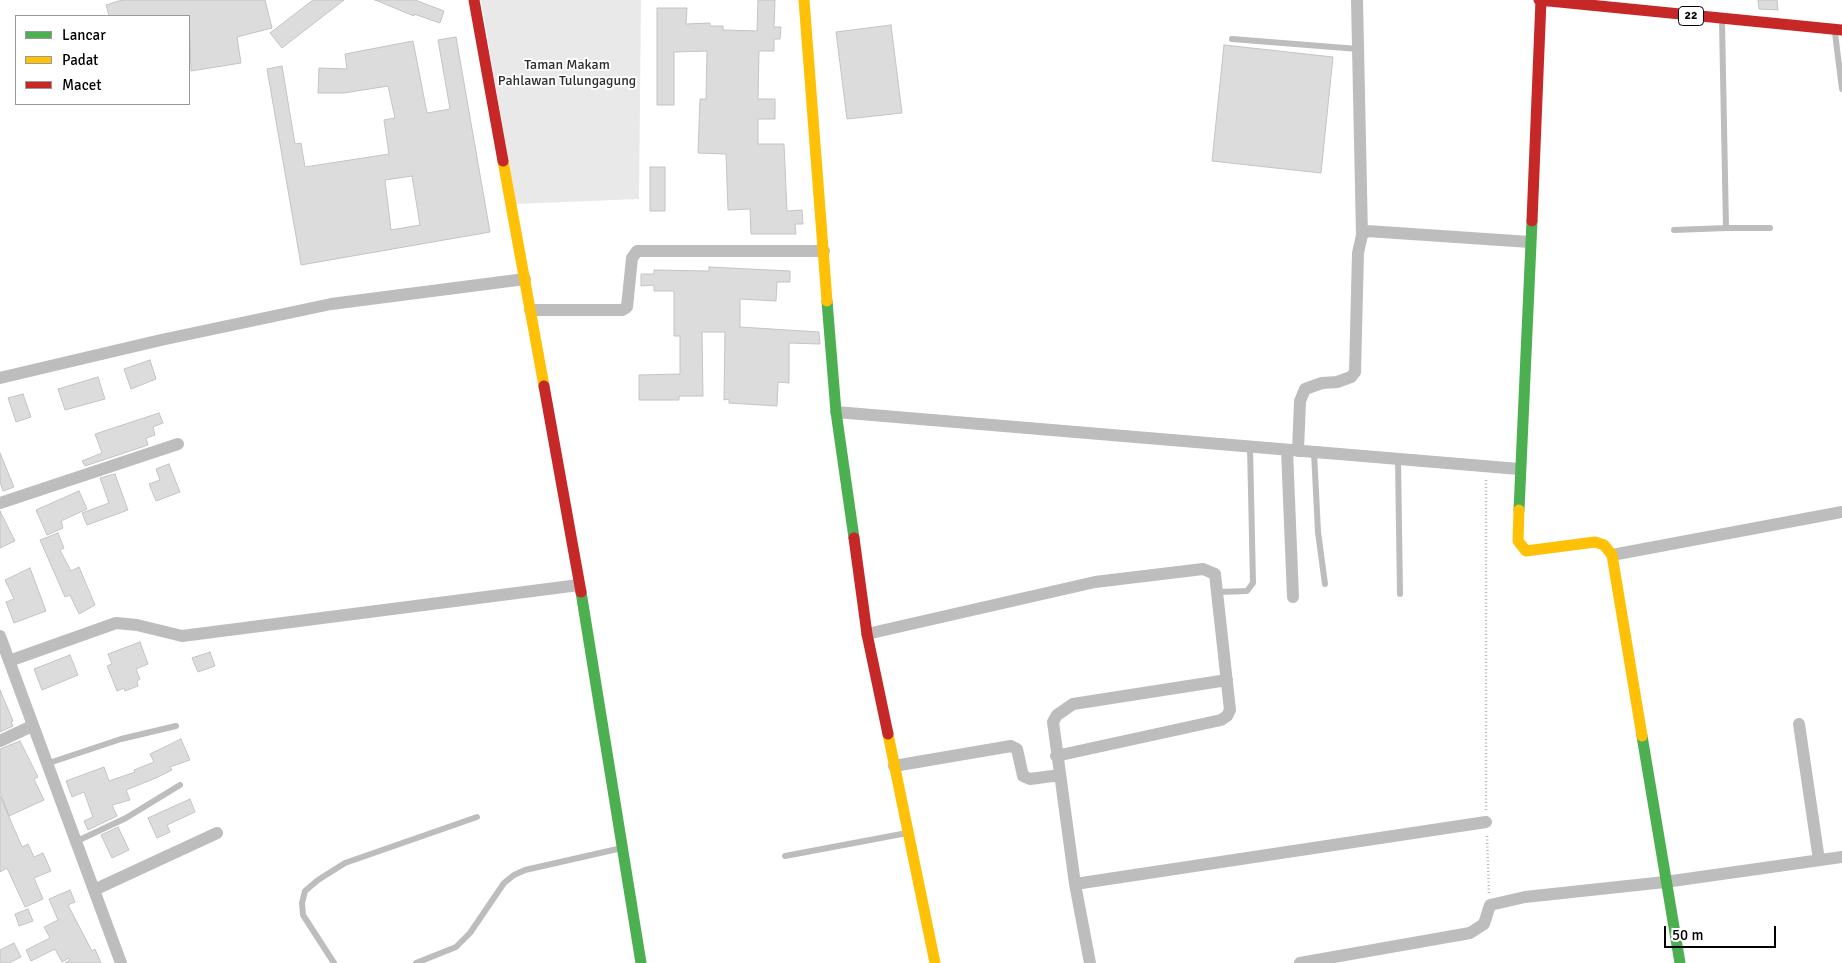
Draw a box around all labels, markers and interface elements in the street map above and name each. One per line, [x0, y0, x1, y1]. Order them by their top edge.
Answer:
road number: 22 [1678, 7, 1704, 26]
legend [15, 15, 190, 105]
text: Lancar [62, 26, 106, 44]
text: Padat [62, 51, 98, 69]
park label: Taman Makam Pahlawan Tulungagung [498, 57, 636, 90]
text: Macet [62, 76, 101, 94]
scale bar [1667, 916, 1780, 948]
text: 50 m [1672, 926, 1703, 944]

